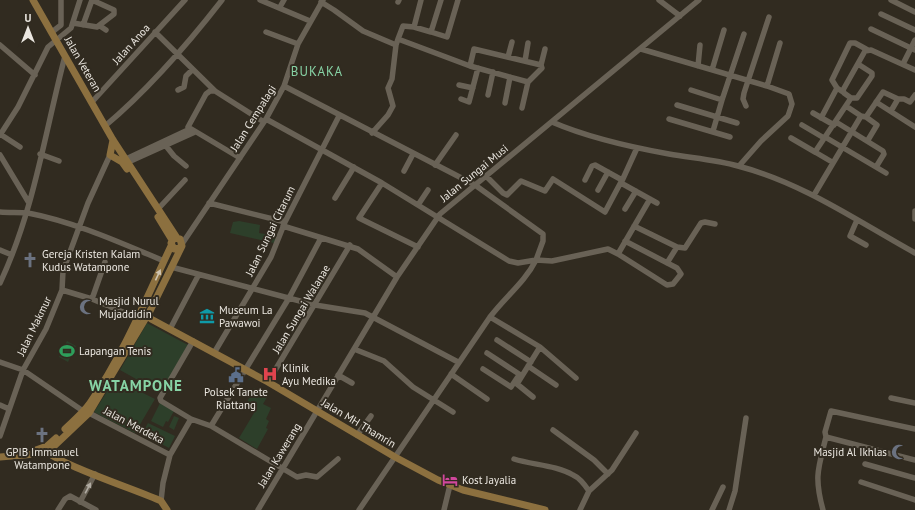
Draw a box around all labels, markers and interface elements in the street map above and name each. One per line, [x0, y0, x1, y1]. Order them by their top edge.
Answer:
north arrow [8, 8, 48, 48]
text: U [25, 11, 32, 25]
street label: Jalan Anoa [108, 21, 153, 68]
street label: Jalan Veteran [61, 33, 104, 94]
district label: BUKAKA [291, 63, 343, 80]
street label: Jalan Cempalagi [226, 82, 279, 155]
street label: Jalan Sungai Musi [436, 141, 511, 205]
street label: Jalan Sungai Citarum [242, 184, 298, 279]
place label: Gereja Kristen Kalam Kudus Watampone [42, 247, 140, 274]
church icon: Gereja Kristen Kalam Kudus Watampone [21, 251, 39, 269]
street label: Jalan Sungai Walanae [268, 262, 333, 357]
one-way arrow [155, 269, 161, 280]
street label: Jalan Makmur [13, 294, 54, 359]
place label: Masjid Nurul Mujaddidin [99, 294, 160, 321]
mosque icon: Masjid Nurul Mujaddidin [78, 298, 96, 316]
place label: Museum La Pawawoi [219, 303, 273, 330]
museum icon: Museum La Pawawoi [198, 307, 216, 325]
sports icon: Lapangan Tenis [58, 342, 76, 360]
place label: Lapangan Tenis [79, 344, 152, 358]
place label: Klinik Ayu Medika [282, 361, 336, 388]
hospital icon: Klinik Ayu Medika [261, 365, 279, 383]
public building icon: Polsek Tanete Riattang [227, 366, 245, 384]
district label: WATAMPONE [89, 376, 183, 395]
place label: Polsek Tanete Riattang [204, 385, 268, 412]
street label: Jalan MH Thamrin [318, 395, 399, 451]
street label: Jalan Merdeka [100, 403, 167, 447]
street label: Jalan Kawerang [254, 420, 304, 491]
church icon: GPIB Immanuel Watampone [33, 426, 51, 444]
mosque icon: Masjid Al Ikhlas [890, 443, 908, 461]
place label: GPIB Immanuel Watampone [6, 445, 79, 472]
place label: Masjid Al Ikhlas [813, 445, 887, 459]
hotel icon: Kost Jayalia [441, 471, 459, 489]
place label: Kost Jayalia [462, 473, 516, 487]
one-way arrow [85, 482, 91, 494]

